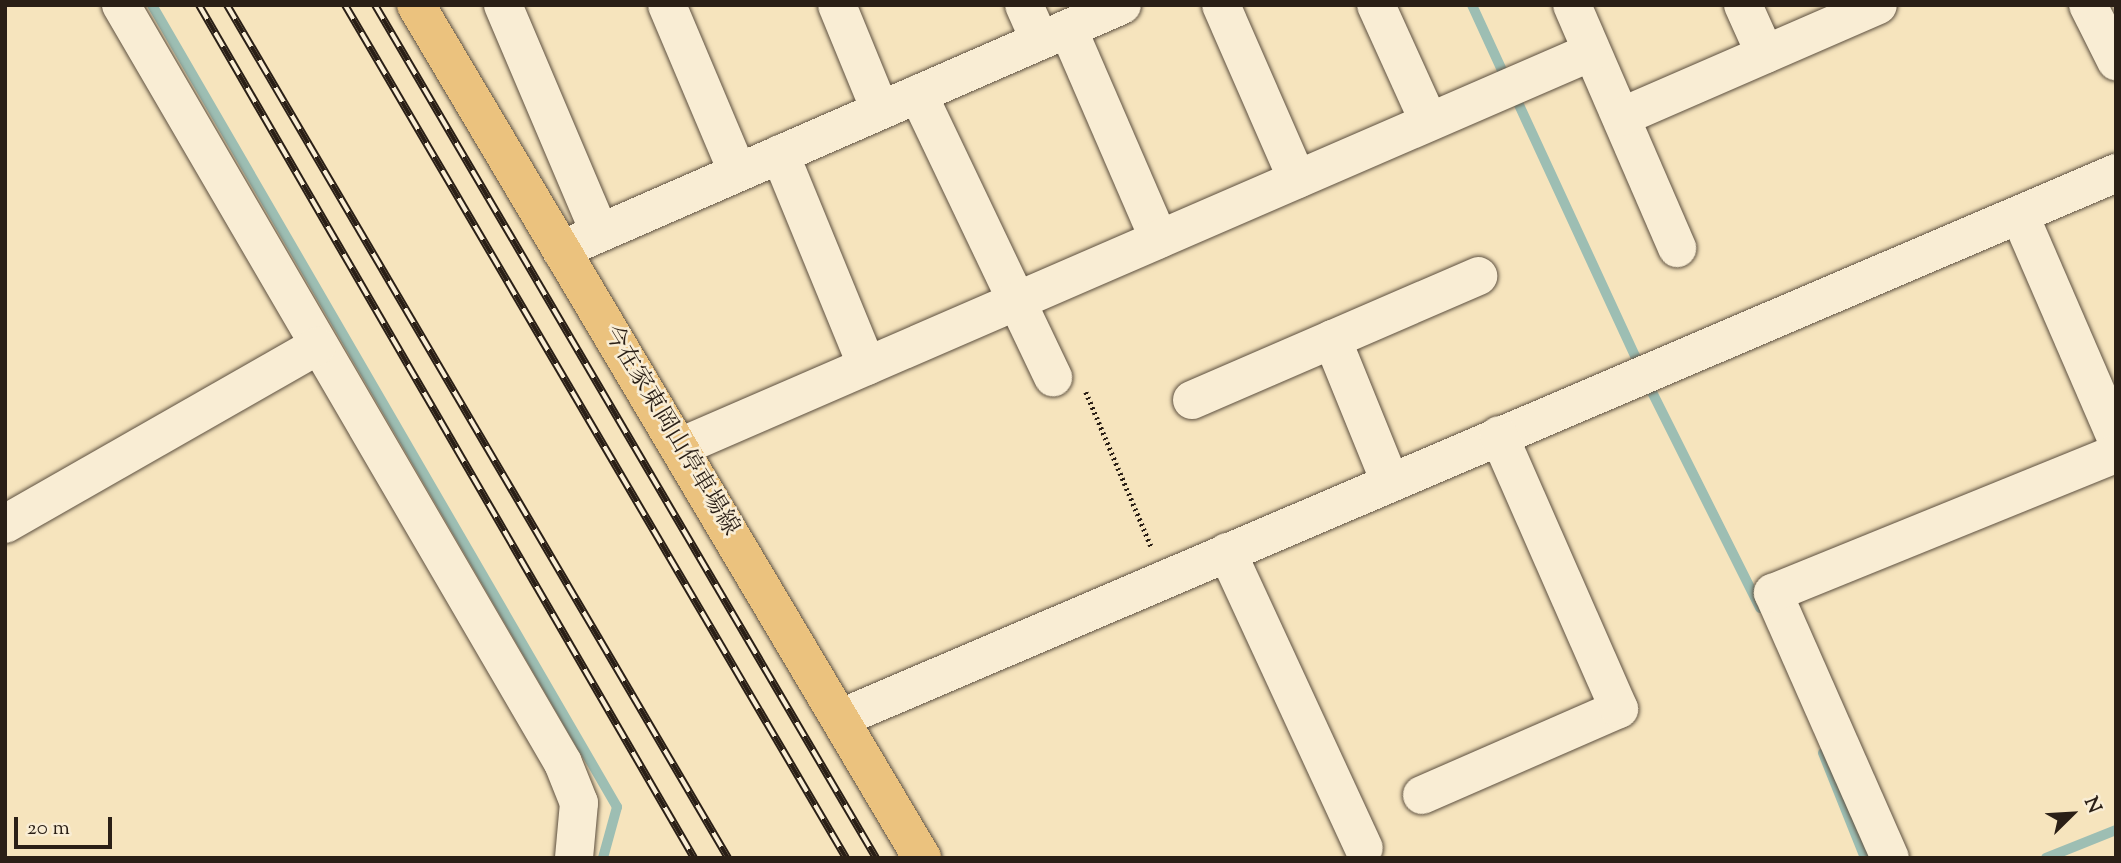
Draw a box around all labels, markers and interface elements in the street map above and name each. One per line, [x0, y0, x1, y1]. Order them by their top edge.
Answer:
street label: 今在家東岡山停車場線 [596, 321, 744, 541]
north arrow [2037, 779, 2107, 849]
text: N [2076, 793, 2107, 818]
scale bar [18, 804, 116, 848]
text: 20 m [27, 814, 70, 844]

